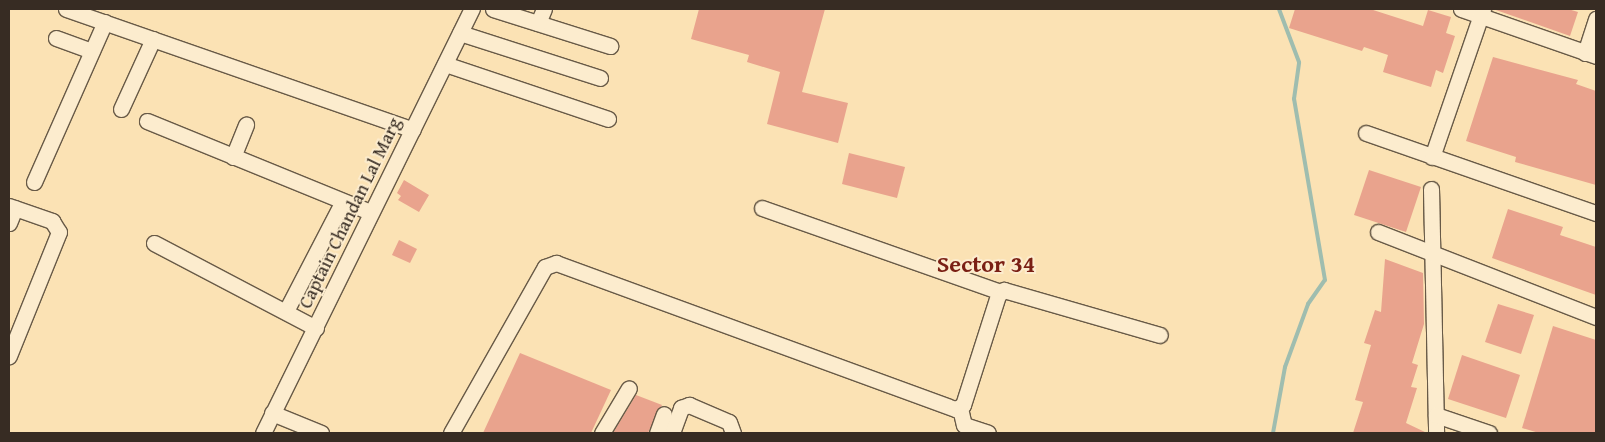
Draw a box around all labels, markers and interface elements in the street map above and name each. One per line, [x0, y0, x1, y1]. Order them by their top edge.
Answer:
street label: Captain Chandan Lal Marg [294, 114, 406, 312]
district label: Sector 34 [937, 250, 1035, 278]

